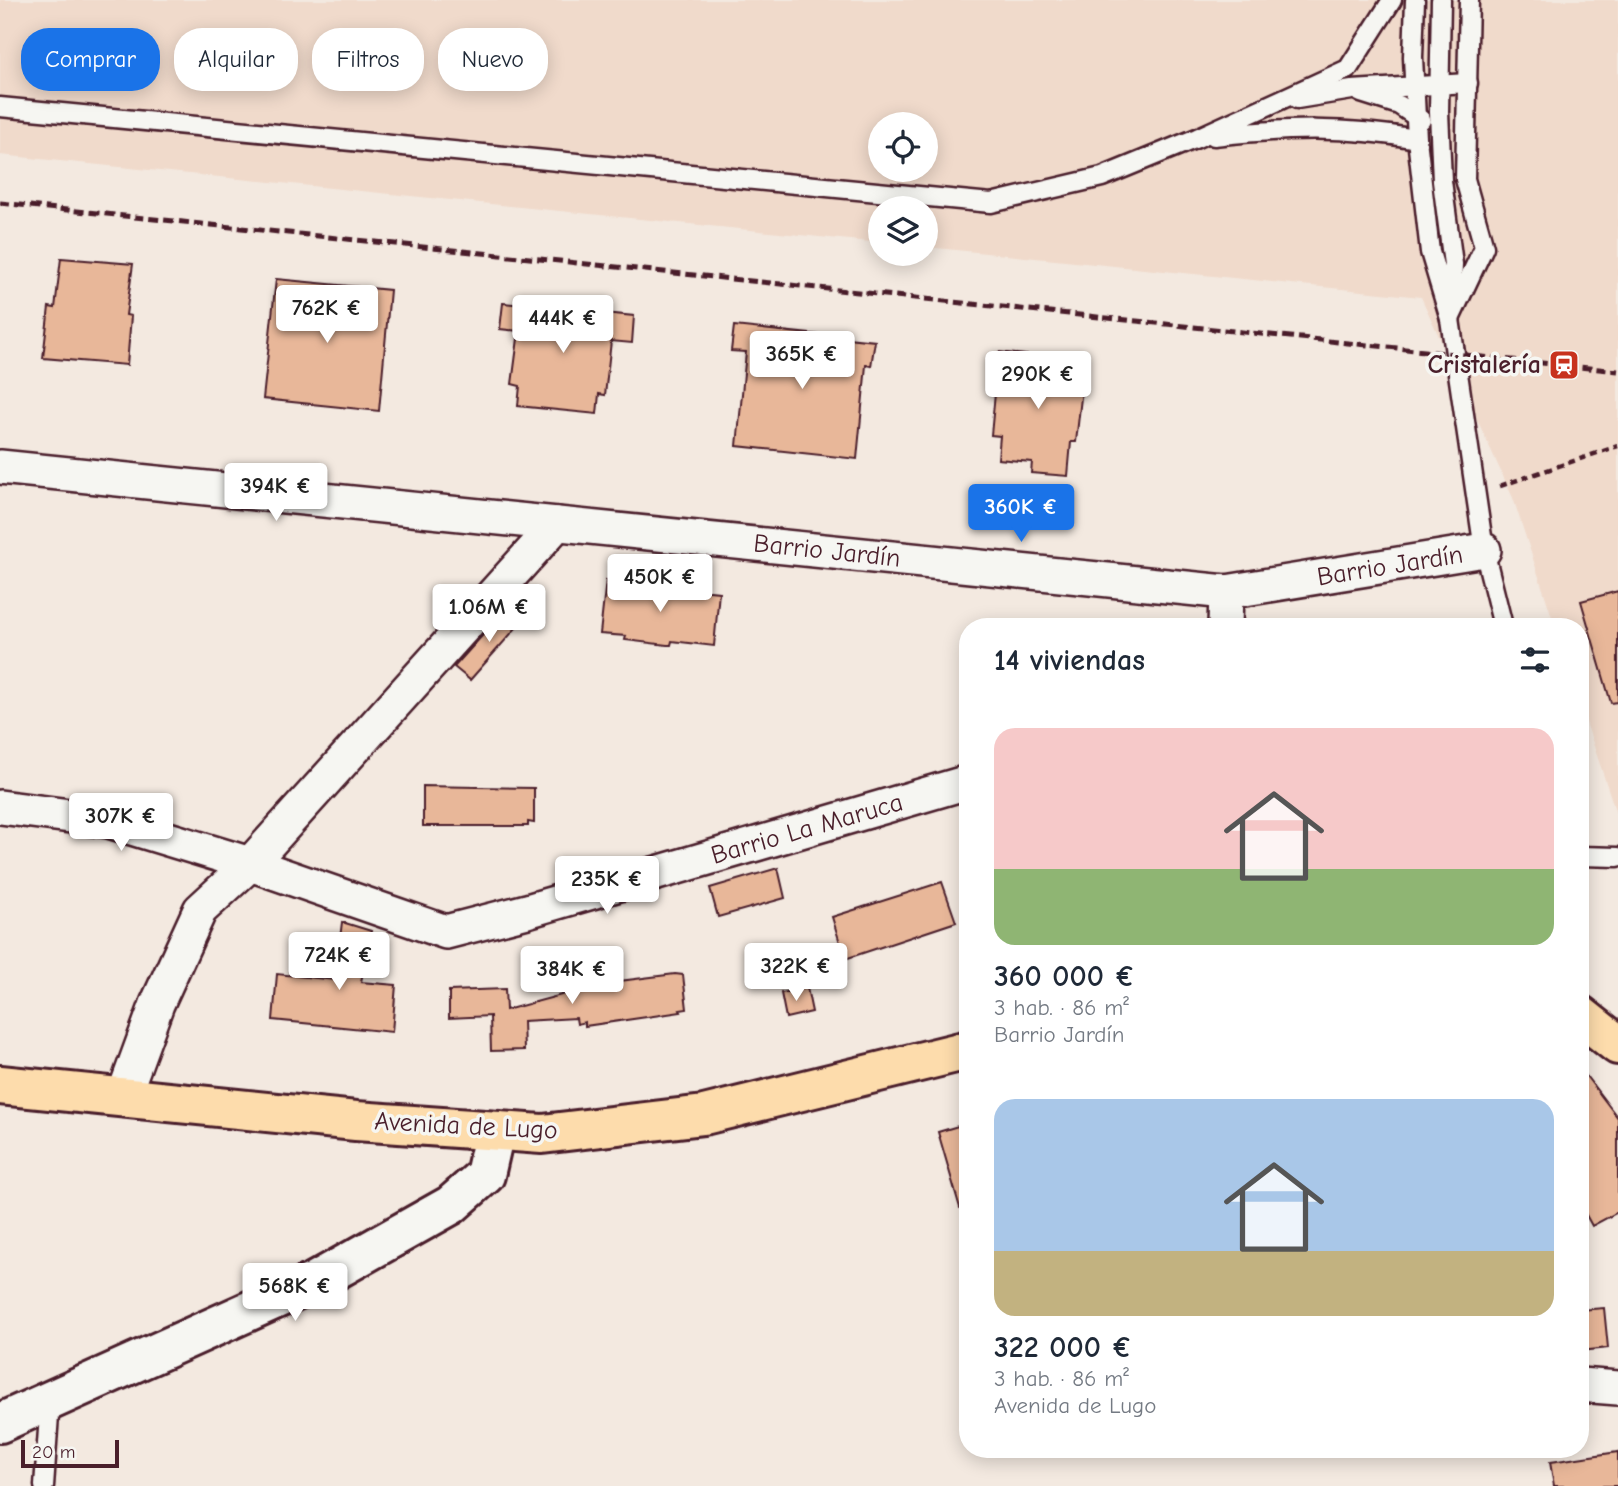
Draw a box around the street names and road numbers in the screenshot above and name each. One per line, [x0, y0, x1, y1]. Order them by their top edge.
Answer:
street label: Barrio Jardín [752, 528, 902, 574]
street label: Barrio Jardín [1315, 540, 1465, 592]
street label: Barrio La Maruca [708, 787, 906, 871]
street label: Avenida de Lugo [374, 1106, 558, 1146]

